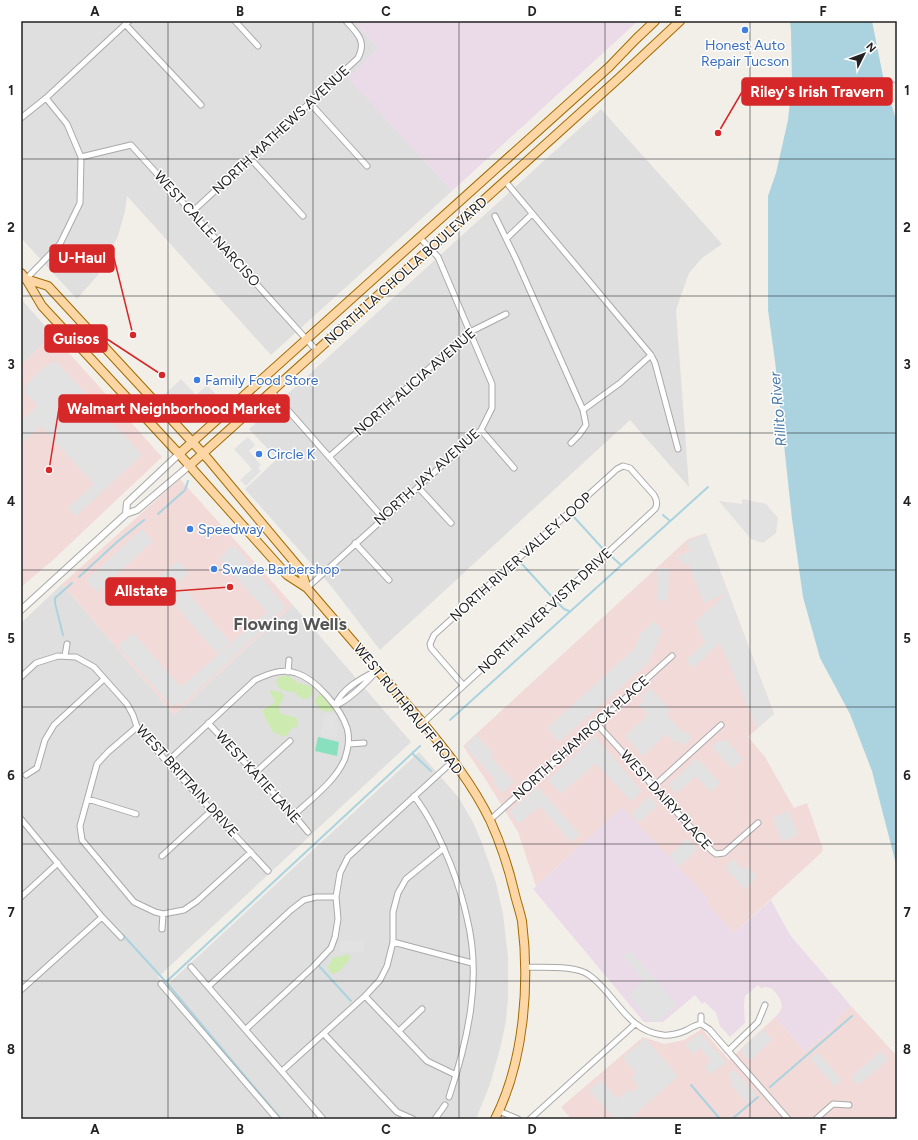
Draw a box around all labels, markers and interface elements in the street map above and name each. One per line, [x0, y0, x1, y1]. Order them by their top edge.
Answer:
text: A [90, 4, 100, 19]
text: B [236, 4, 244, 19]
text: C [381, 4, 391, 19]
text: D [527, 4, 537, 19]
text: E [674, 4, 682, 19]
text: F [819, 4, 827, 19]
marker: Honest Auto Repair Tucson [740, 25, 750, 35]
north arrow [844, 34, 884, 74]
place label: Honest Auto Repair Tucson [701, 37, 789, 70]
text: N [863, 40, 879, 55]
street label: NORTH MATHEWS AVENUE [209, 62, 353, 198]
callout: Riley's Irish Travern [742, 78, 892, 105]
text: 1 [8, 83, 14, 98]
text: Riley's Irish Travern [750, 83, 884, 101]
text: 1 [904, 83, 910, 98]
street label: WEST CALLE NARCISO [151, 168, 264, 290]
street label: NORTH LA CHOLLA BOULEVARD [321, 193, 491, 349]
text: 2 [7, 220, 15, 235]
text: 2 [903, 220, 911, 235]
callout: U-Haul [50, 245, 114, 272]
text: U-Haul [58, 249, 106, 267]
callout: Guisos [45, 325, 107, 352]
street label: NORTH ALICIA AVENUE [351, 325, 479, 439]
text: Guisos [53, 330, 99, 348]
text: 3 [7, 357, 15, 372]
text: 3 [903, 357, 911, 372]
water label: Rillito River [766, 370, 790, 447]
place label: Family Food Store [205, 372, 319, 389]
marker: Family Food Store [192, 375, 202, 385]
callout: Walmart Neighborhood Market [59, 395, 289, 422]
text: Walmart Neighborhood Market [67, 400, 281, 418]
street label: NORTH JAY AVENUE [371, 425, 483, 529]
place label: Circle K [267, 446, 316, 463]
marker: Circle K [254, 449, 264, 459]
street label: NORTH RIVER VALLEY LOOP [447, 489, 595, 625]
text: 4 [7, 494, 15, 509]
text: 4 [903, 494, 911, 509]
place label: Speedway [198, 521, 264, 538]
marker: Speedway [185, 524, 195, 534]
street label: NORTH RIVER VISTA DRIVE [475, 544, 615, 678]
place label: Swade Barbershop [222, 561, 340, 578]
marker: Swade Barbershop [209, 564, 219, 574]
callout: Allstate [106, 578, 175, 605]
text: Allstate [114, 582, 168, 600]
district label: Flowing Wells [233, 613, 347, 635]
text: 5 [7, 631, 15, 646]
text: 5 [903, 631, 911, 646]
street label: WEST RUTHRAUFF ROAD [350, 640, 466, 778]
street label: NORTH SHAMROCK PLACE [509, 672, 653, 804]
street label: WEST BRITTAIN DRIVE [132, 721, 242, 841]
street label: WEST KATIE LANE [212, 727, 304, 827]
street label: WEST DAIRY PLACE [617, 747, 715, 853]
text: 6 [7, 768, 15, 783]
text: 6 [903, 768, 911, 783]
text: 7 [7, 905, 15, 920]
text: 7 [903, 905, 911, 920]
text: 8 [7, 1042, 15, 1057]
text: 8 [903, 1042, 911, 1057]
text: A [90, 1122, 100, 1137]
text: B [236, 1122, 244, 1137]
text: C [381, 1122, 391, 1137]
text: D [527, 1122, 537, 1137]
text: E [674, 1122, 682, 1137]
text: F [819, 1122, 827, 1137]

